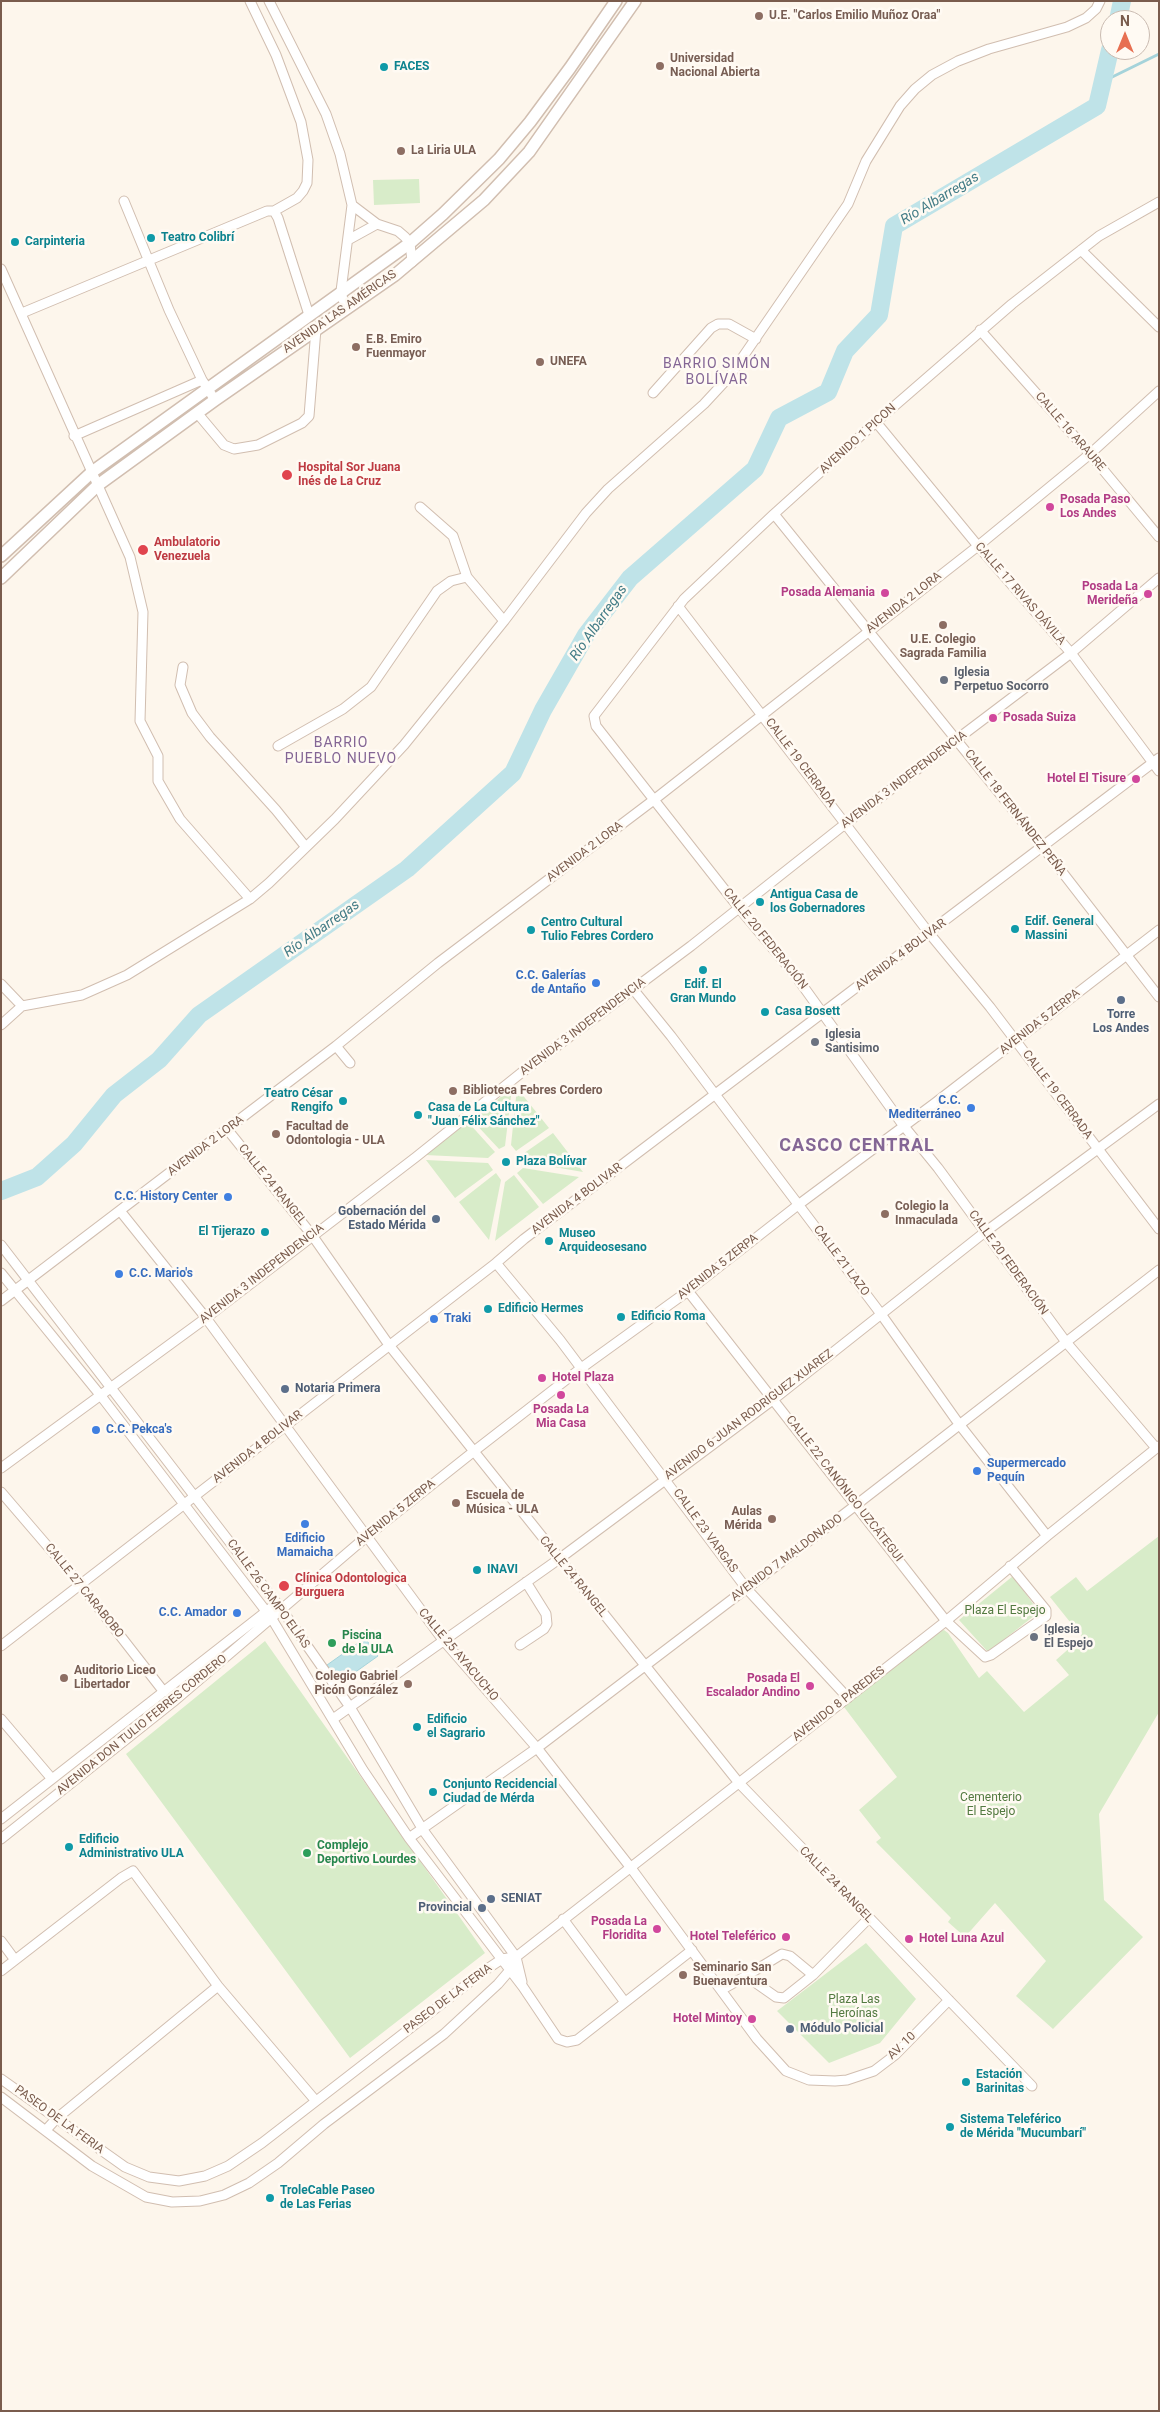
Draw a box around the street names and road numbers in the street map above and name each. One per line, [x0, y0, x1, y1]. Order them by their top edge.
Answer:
street label: AVENIDA LAS AMÉRICAS [280, 267, 400, 357]
street label: CALLE 16 ARAURE [1032, 390, 1108, 474]
street label: AVENIDO 1 PICON [817, 401, 899, 477]
street label: CALLE 17 RIVAS DÁVILA [972, 540, 1068, 648]
street label: AVENIDA 2 LORA [864, 569, 944, 637]
street label: CALLE 19 CERRADA [762, 716, 838, 810]
street label: AVENIDA 3 INDEPENDENCIA [838, 728, 970, 832]
street label: CALLE 18 FERNÁNDEZ PEÑA [961, 747, 1069, 879]
street label: AVENIDA 2 LORA [544, 819, 626, 885]
street label: CALLE 20 FEDERACIÓN [720, 885, 810, 993]
street label: AVENIDA 4 BOLIVAR [853, 916, 949, 994]
street label: AVENIDA 3 INDEPENDENCIA [517, 975, 649, 1079]
street label: AVENIDA 5 ZERPA [997, 986, 1083, 1058]
street label: CALLE 19 CERRADA [1019, 1048, 1095, 1142]
street label: AVENIDA 2 LORA [165, 1113, 247, 1179]
street label: CALLE 24 RANGEL [235, 1142, 309, 1228]
street label: AVENIDA 4 BOLIVAR [529, 1160, 625, 1238]
street label: CALLE 20 FEDERACIÓN [965, 1208, 1051, 1318]
street label: AVENIDA 3 INDEPENDENCIA [197, 1221, 327, 1327]
street label: CALLE 21 LAZO [810, 1223, 872, 1299]
street label: AVENIDA 5 ZERPA [675, 1231, 761, 1303]
street label: AVENIDO 6 JUAN RODRIGUEZ XUAREZ [662, 1347, 836, 1483]
street label: AVENIDA 4 BOLIVAR [210, 1408, 306, 1486]
street label: CALLE 22 CANÓNIGO UZCÁTEGUI [782, 1413, 906, 1565]
street label: AVENIDA 5 ZERPA [353, 1477, 439, 1549]
street label: CALLE 23 VARGAS [670, 1486, 740, 1576]
street label: AVENIDO 7 MALDONADO [728, 1511, 846, 1605]
street label: CALLE 24 RANGEL [536, 1534, 610, 1620]
street label: CALLE 26 CAMPO ELÍAS [224, 1537, 312, 1651]
street label: CALLE 27 CARABOBO [42, 1541, 126, 1641]
street label: CALLE 25 AYACUCHO [415, 1606, 501, 1704]
street label: AVENIDA DON TULIO FEBRES CORDERO [54, 1652, 230, 1798]
street label: AVENIDO 8 PAREDES [790, 1664, 888, 1744]
street label: CALLE 24 RANGEL [796, 1844, 876, 1926]
street label: PASEO DE LA FERIA [401, 1961, 495, 2037]
street label: AV. 10 [885, 2029, 919, 2063]
street label: PASEO DE LA FERIA [12, 2083, 106, 2157]

